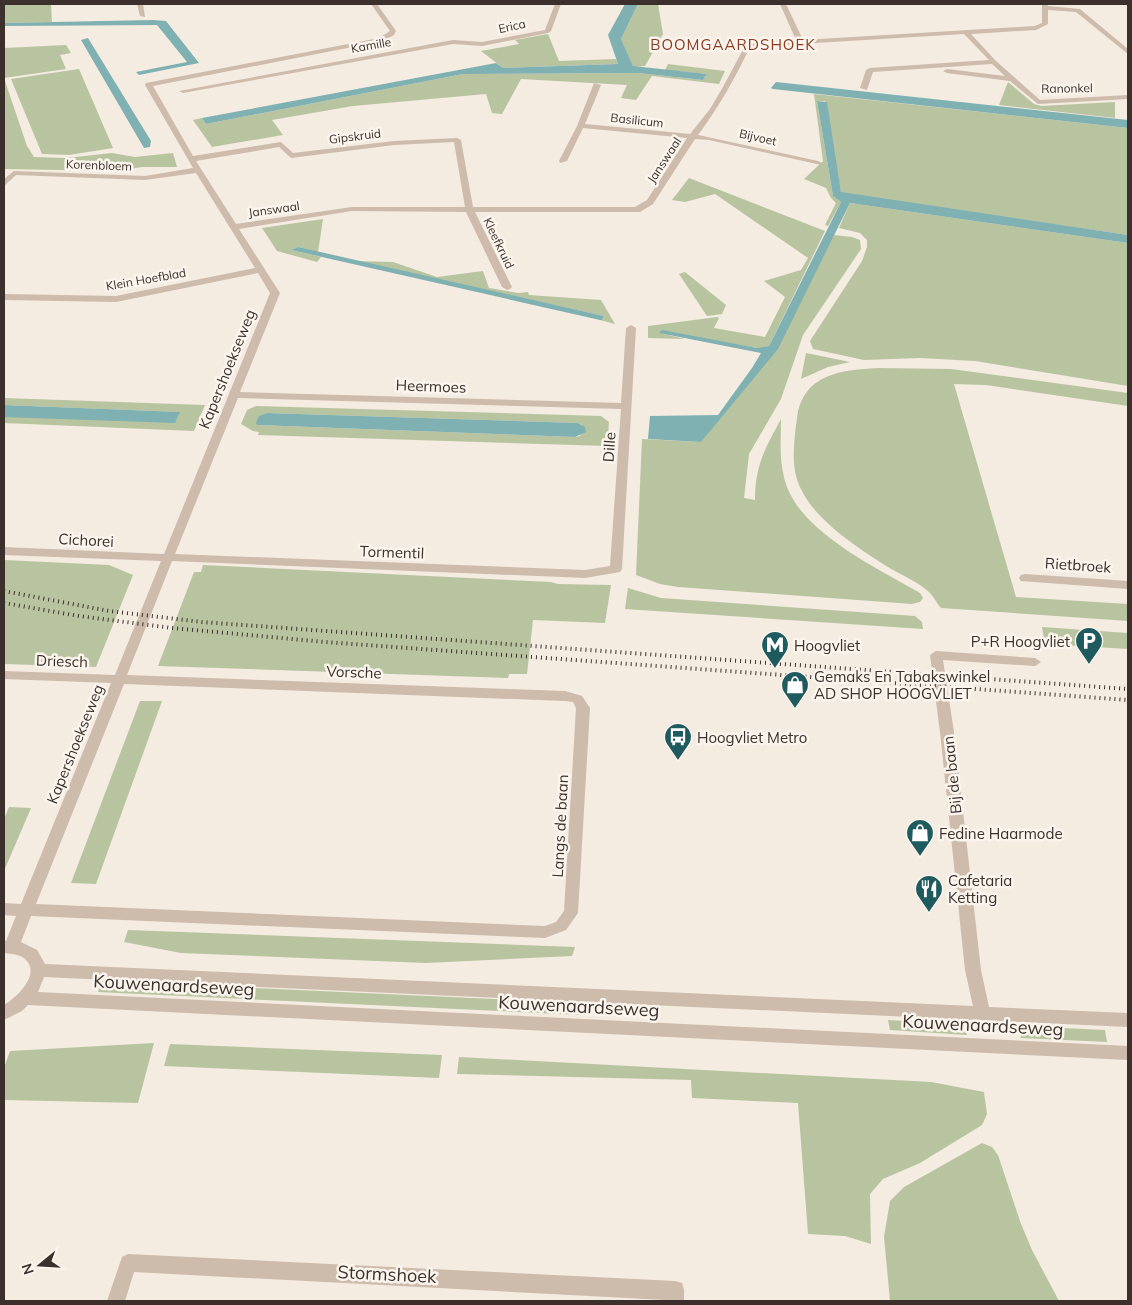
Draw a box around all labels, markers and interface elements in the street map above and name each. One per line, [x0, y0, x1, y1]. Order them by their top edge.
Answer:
street label: Erica [497, 16, 527, 36]
street label: Kamille [350, 34, 392, 56]
district label: BOOMGAARDSHOEK [650, 35, 816, 54]
street label: Ranonkel [1041, 80, 1093, 96]
street label: Basilicum [610, 110, 664, 130]
street label: Gipskruid [328, 125, 382, 147]
street label: Bijvoet [738, 125, 778, 149]
street label: Janswaal [644, 134, 684, 186]
street label: Korenbloem [66, 156, 132, 174]
street label: Janswaal [247, 198, 301, 220]
street label: Kleefkruid [480, 215, 518, 271]
street label: Klein Hoefblad [105, 265, 187, 293]
street label: Kapershoekseweg [194, 306, 260, 432]
street label: Heermoes [395, 375, 467, 397]
street label: Dille [598, 431, 620, 463]
street label: Cichorei [58, 529, 114, 551]
street label: Tormentil [359, 541, 425, 563]
street label: Rietbroek [1044, 553, 1112, 577]
parking icon: P+R Hoogvliet [1074, 626, 1104, 665]
metro station icon: Hoogvliet [760, 630, 790, 669]
place label: P+R Hoogvliet [971, 632, 1070, 651]
place label: Hoogvliet [794, 636, 860, 655]
street label: Driesch [36, 651, 88, 671]
street label: Vorsche [326, 662, 382, 682]
place label: Gemaks En Tabakswinkel AD SHOP HOOGVLIET [814, 667, 990, 703]
shop icon: Gemaks En Tabakswinkel AD SHOP HOOGVLIET [780, 670, 810, 709]
street label: Kapershoekseweg [42, 681, 108, 807]
bus stop icon: Hoogvliet Metro [663, 722, 693, 761]
place label: Hoogvliet Metro [697, 728, 807, 747]
street label: Bij de baan [938, 735, 966, 815]
street label: Langs de baan [548, 774, 572, 878]
shop icon: Fedine Haarmode [905, 818, 935, 857]
place label: Fedine Haarmode [939, 824, 1063, 843]
place label: Cafetaria Ketting [948, 871, 1012, 907]
restaurant icon: Cafetaria Ketting [914, 874, 944, 913]
street label: Kouwenaardseweg [93, 969, 255, 1001]
street label: Kouwenaardseweg [498, 990, 660, 1022]
street label: Kouwenaardseweg [902, 1009, 1064, 1041]
north arrow [15, 1240, 65, 1290]
street label: Stormshoek [337, 1260, 438, 1288]
text: N [17, 1261, 38, 1277]

